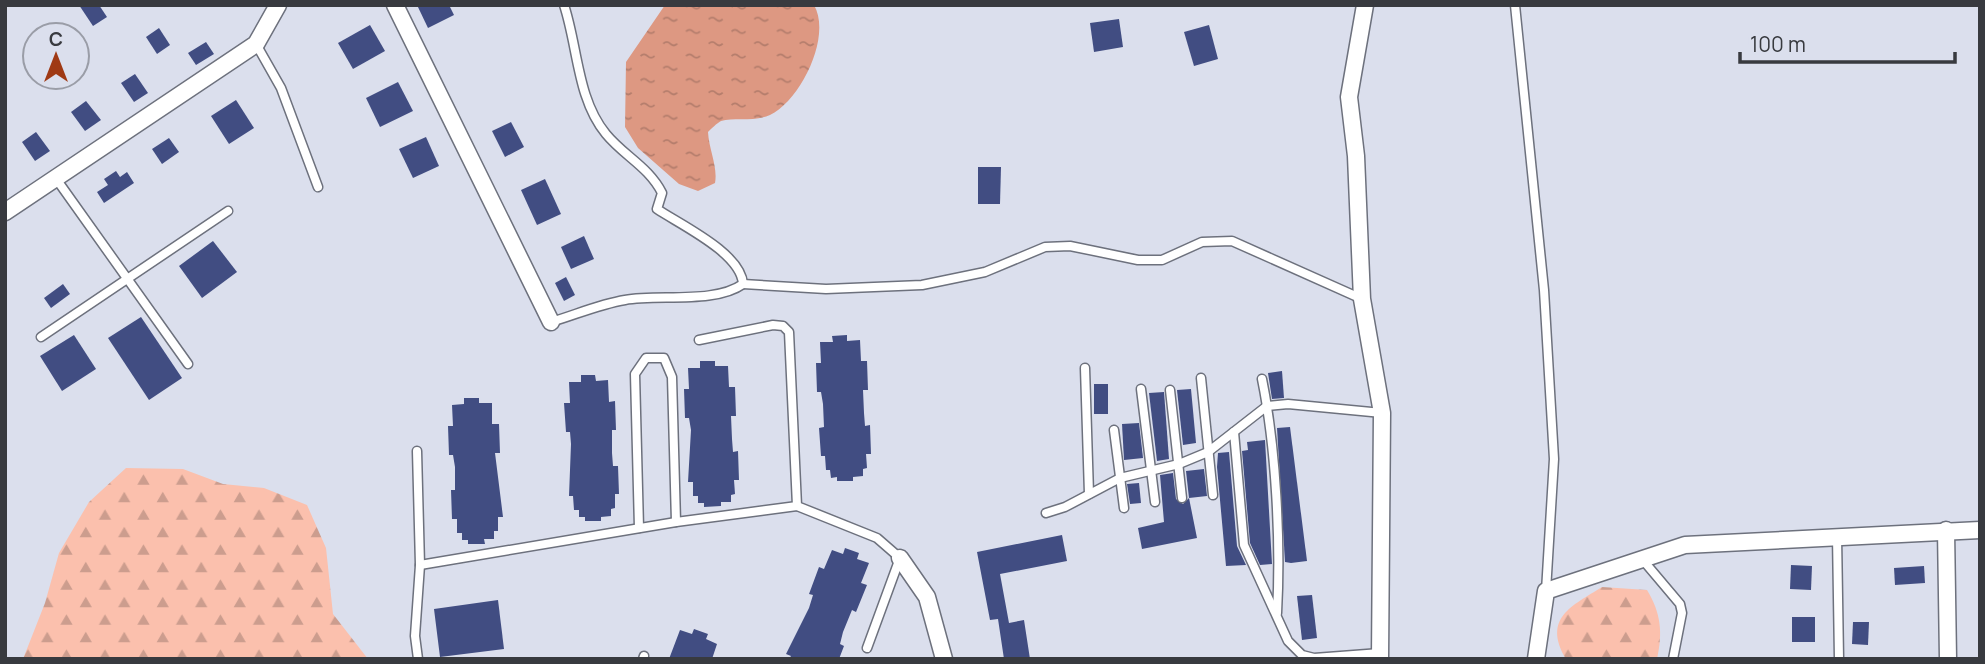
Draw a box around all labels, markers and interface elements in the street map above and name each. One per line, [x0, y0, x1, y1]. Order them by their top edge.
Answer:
north arrow [21, 21, 91, 91]
scale bar [1740, 21, 1955, 65]
text: С [49, 26, 63, 52]
text: 100 m [1750, 30, 1806, 58]

